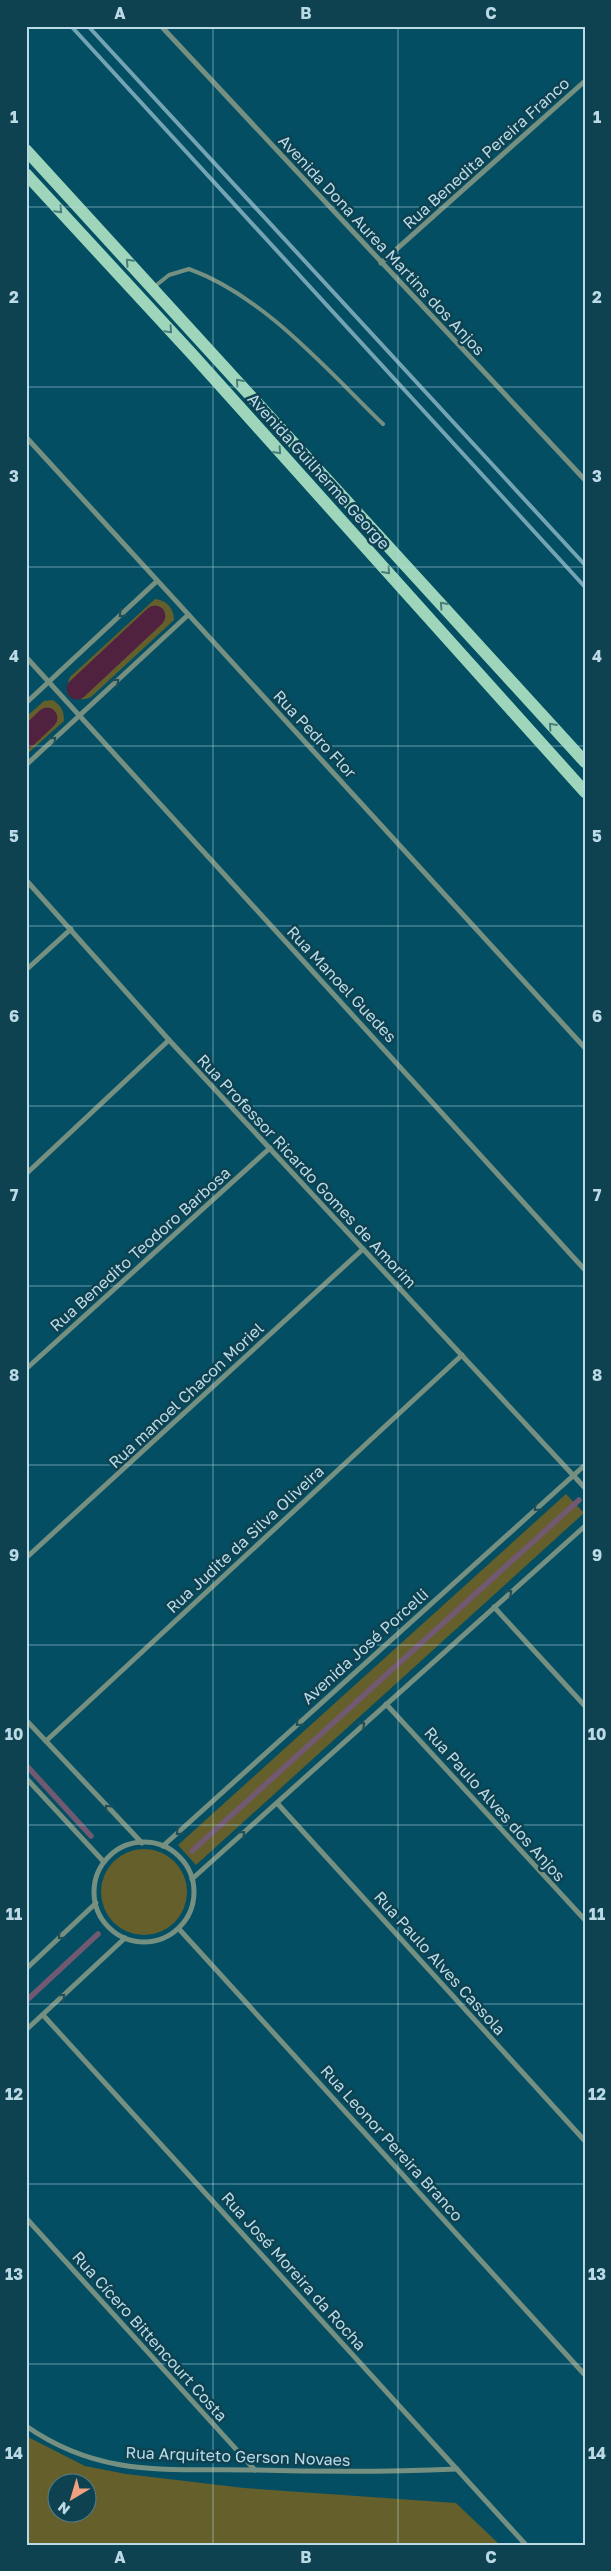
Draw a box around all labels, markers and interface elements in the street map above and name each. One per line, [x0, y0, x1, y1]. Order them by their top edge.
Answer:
text: A [114, 3, 126, 23]
text: B [300, 3, 312, 23]
text: C [485, 3, 497, 23]
street label: Rua Benedita Pereira Franco [399, 73, 573, 233]
text: 1 [10, 107, 18, 127]
text: 1 [593, 107, 601, 127]
street label: Avenida Dona Aurea Martins dos Anjos [274, 131, 490, 359]
one-way arrow [53, 205, 62, 214]
one-way arrow [126, 259, 135, 268]
text: 2 [9, 287, 19, 307]
text: 2 [592, 287, 602, 307]
one-way arrow [163, 324, 172, 333]
one-way arrow [236, 378, 245, 387]
street label: Avenida Guilherme George [244, 389, 394, 553]
one-way arrow [272, 445, 281, 454]
text: 3 [9, 466, 19, 486]
text: 3 [592, 466, 602, 486]
one-way arrow [381, 566, 390, 575]
one-way arrow [439, 602, 448, 611]
one-way arrow [118, 608, 127, 617]
text: 4 [9, 646, 19, 666]
text: 4 [592, 646, 602, 666]
one-way arrow [110, 679, 119, 688]
street label: Rua Pedro Flor [269, 686, 361, 782]
one-way arrow [549, 722, 558, 731]
one-way arrow [48, 737, 57, 746]
text: 5 [9, 826, 19, 846]
text: 5 [592, 826, 602, 846]
street label: Rua Manoel Guedes [283, 922, 401, 1046]
text: 6 [9, 1006, 19, 1026]
text: 6 [592, 1006, 602, 1026]
street label: Rua Professor Ricardo Gomes de Amorim [193, 1050, 421, 1292]
street label: Rua Benedito Teodoro Barbosa [46, 1163, 234, 1335]
text: 7 [10, 1185, 19, 1205]
text: 7 [593, 1185, 602, 1205]
street label: Rua manoel Chacon Moriel [104, 1318, 268, 1472]
text: 8 [9, 1365, 19, 1385]
text: 8 [592, 1365, 602, 1385]
street label: Rua Judite da Silva Oliveira [162, 1461, 328, 1617]
one-way arrow [533, 1502, 542, 1511]
text: 9 [9, 1545, 19, 1565]
text: 9 [592, 1545, 602, 1565]
street label: Avenida José Porcelli [298, 1584, 432, 1708]
one-way arrow [504, 1590, 513, 1599]
one-way arrow [296, 1717, 305, 1726]
one-way arrow [357, 1722, 366, 1731]
street label: Rua Paulo Alves dos Anjos [420, 1722, 570, 1886]
text: 10 [5, 1724, 23, 1744]
text: 10 [588, 1724, 606, 1744]
one-way arrow [105, 1804, 114, 1813]
one-way arrow [175, 1826, 184, 1835]
one-way arrow [236, 1831, 245, 1840]
street label: Rua Paulo Alves Cassola [370, 1887, 510, 2039]
text: 11 [6, 1904, 22, 1924]
text: 11 [589, 1904, 605, 1924]
one-way arrow [58, 1930, 67, 1939]
one-way arrow [56, 1994, 65, 2003]
street label: Rua Leonor Pereira Branco [317, 2061, 467, 2225]
text: 12 [5, 2084, 23, 2104]
text: 12 [588, 2084, 606, 2104]
street label: Rua José Moreira da Rocha [217, 2188, 371, 2354]
street label: Rua Cícero Bittencourt Costa [68, 2247, 232, 2425]
text: 13 [5, 2264, 23, 2284]
text: 13 [588, 2264, 606, 2284]
street label: Rua Arquiteto Gerson Novaes [125, 2442, 351, 2470]
text: 14 [5, 2443, 23, 2463]
text: 14 [588, 2443, 606, 2463]
north arrow [48, 2474, 98, 2524]
text: N [54, 2499, 73, 2519]
text: A [114, 2547, 126, 2567]
text: B [300, 2547, 312, 2567]
text: C [485, 2547, 497, 2567]

